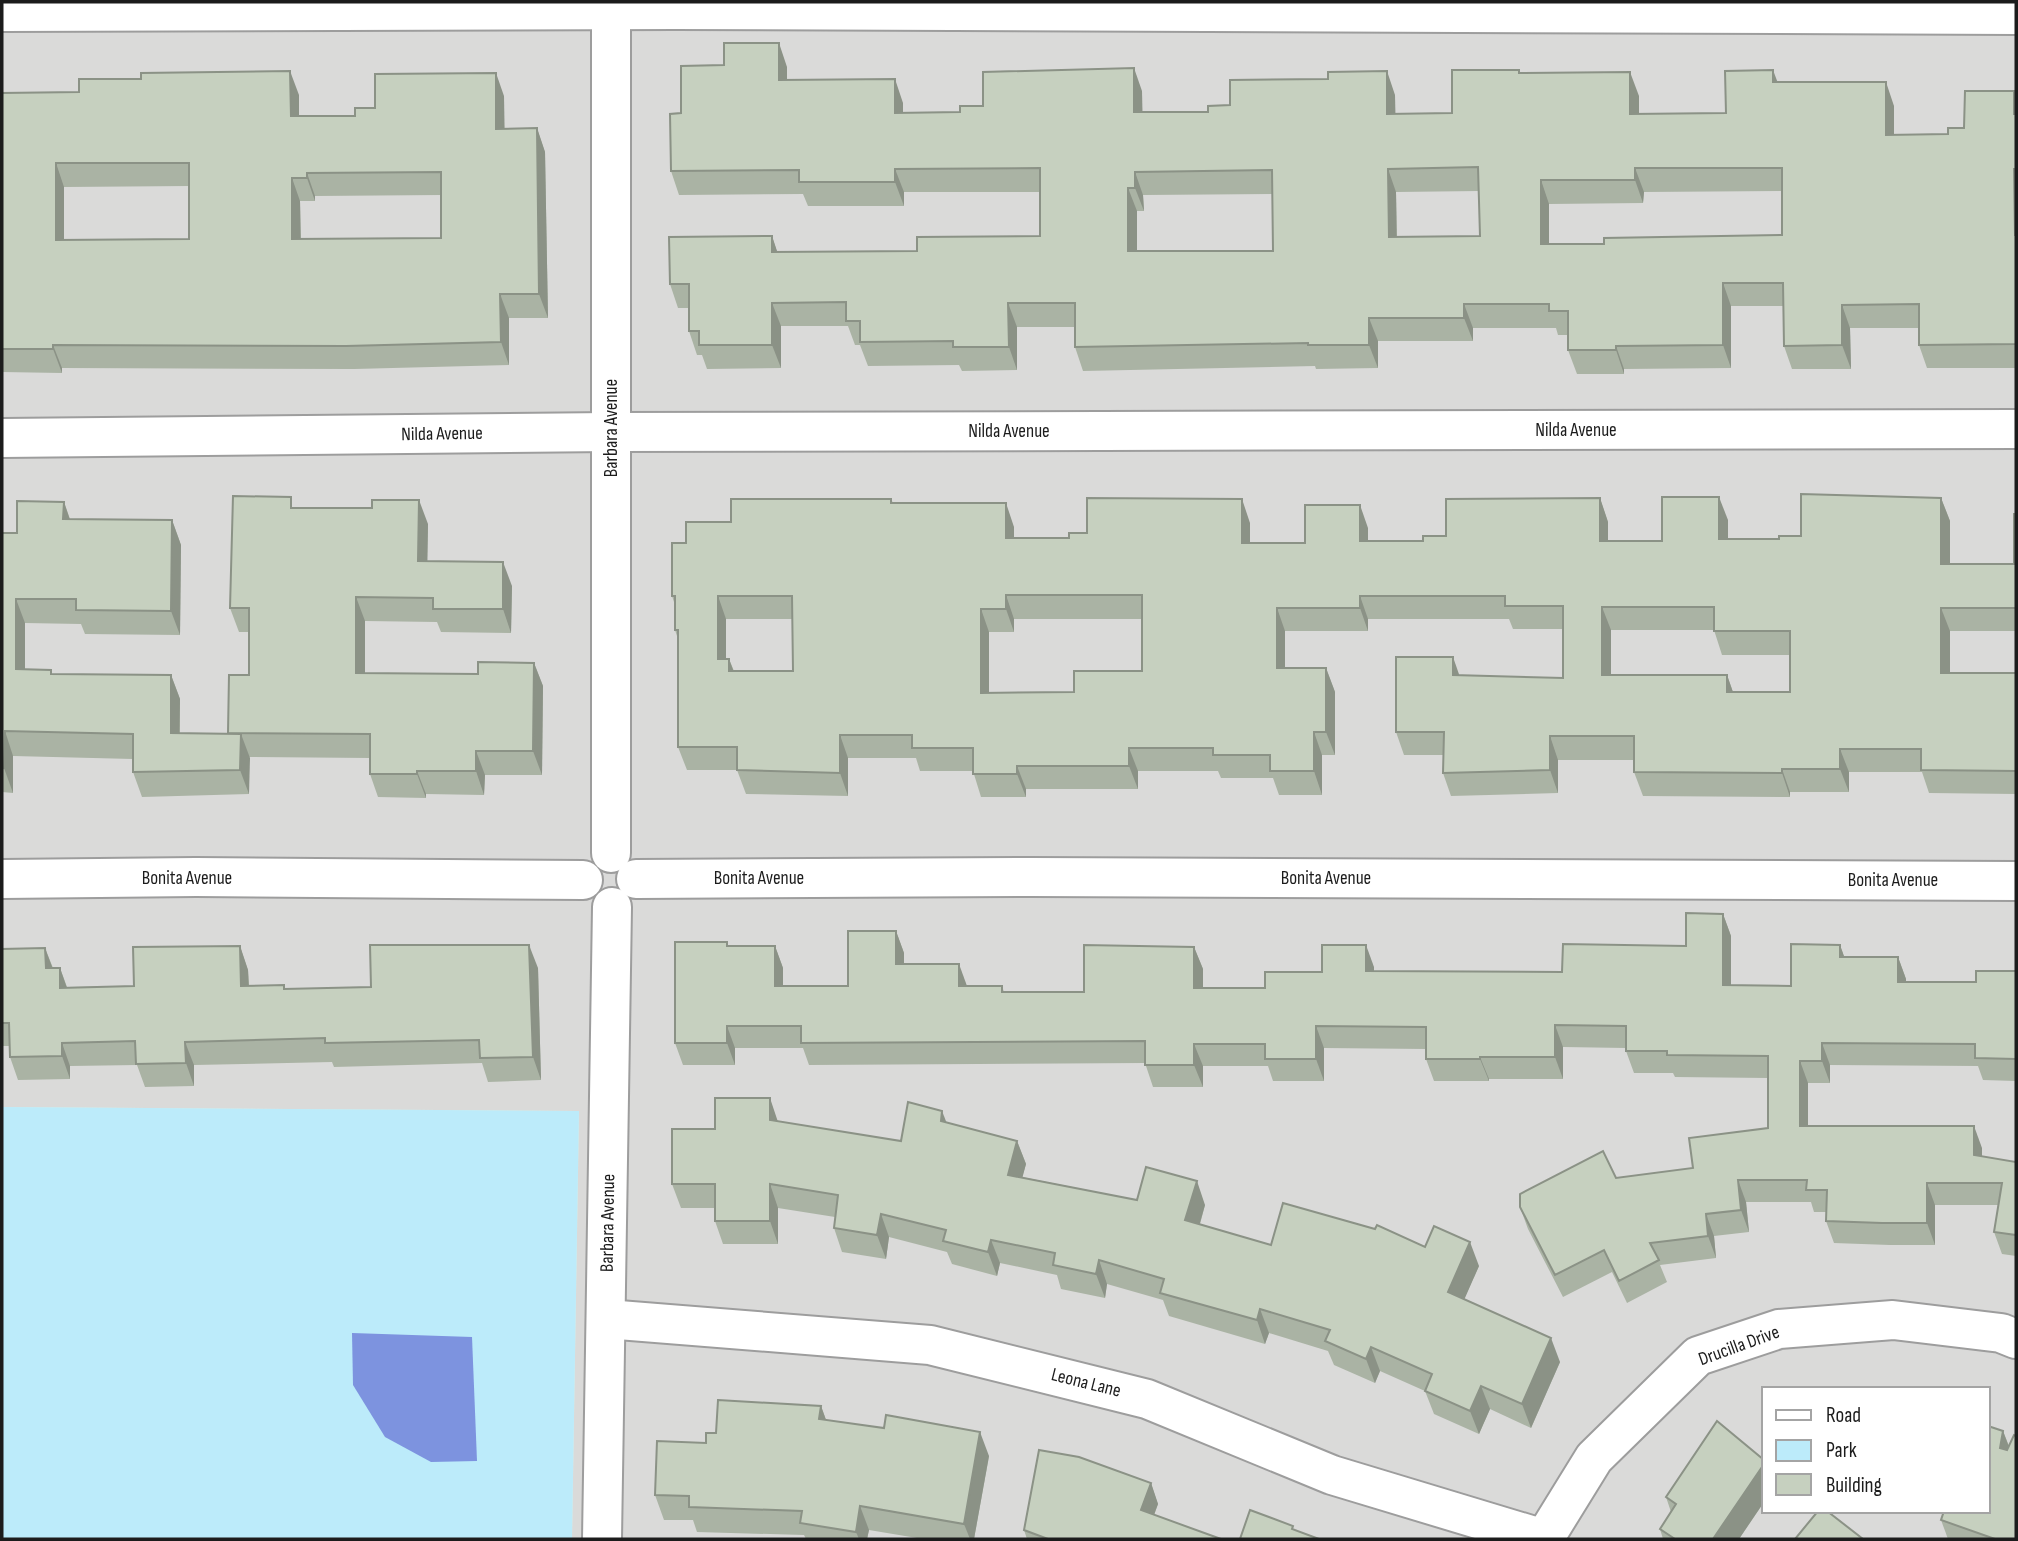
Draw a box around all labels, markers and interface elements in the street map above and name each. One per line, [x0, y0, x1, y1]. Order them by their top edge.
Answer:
street label: Barbara Avenue [600, 379, 623, 477]
street label: Nilda Avenue [1535, 419, 1617, 442]
street label: Nilda Avenue [968, 420, 1050, 443]
street label: Nilda Avenue [401, 422, 483, 446]
street label: Bonita Avenue [142, 867, 232, 890]
street label: Bonita Avenue [714, 867, 804, 890]
street label: Bonita Avenue [1281, 867, 1371, 890]
street label: Bonita Avenue [1848, 869, 1938, 892]
street label: Barbara Avenue [596, 1174, 620, 1272]
street label: Drucilla Drive [1695, 1321, 1783, 1371]
street label: Leona Lane [1049, 1363, 1123, 1403]
legend [1762, 1387, 1990, 1513]
text: Road [1826, 1403, 1861, 1428]
text: Park [1826, 1438, 1857, 1463]
text: Building [1826, 1473, 1882, 1498]

